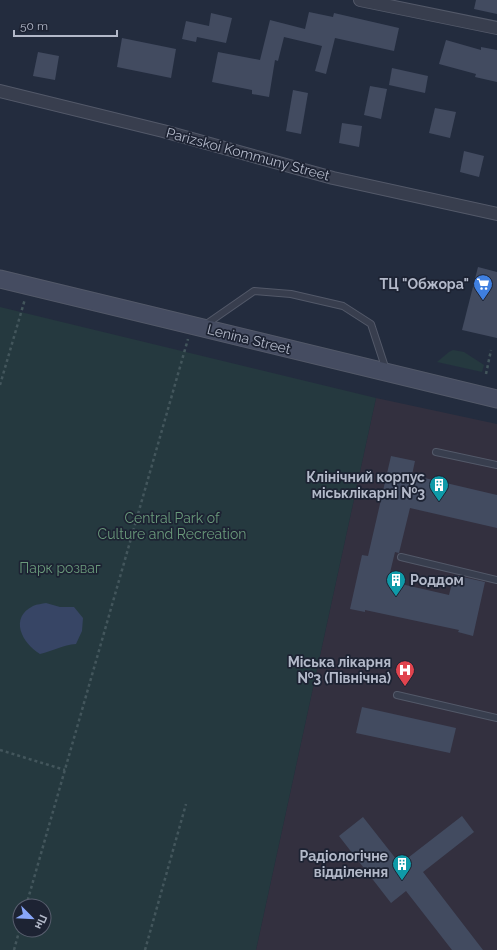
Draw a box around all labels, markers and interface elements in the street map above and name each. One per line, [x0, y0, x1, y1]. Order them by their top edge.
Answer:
scale bar [14, 12, 117, 38]
text: 50 m [20, 19, 48, 33]
street label: Parizskoi Kommuny Street [165, 124, 332, 184]
supermarket icon: ТЦ "Обжора" [472, 273, 494, 301]
place label: ТЦ "Обжора" [380, 276, 469, 292]
street label: Lenina Street [206, 321, 293, 357]
place label: Клінічний корпус міськлікарні №3 [306, 469, 425, 501]
building icon: Клінічний корпус міськлікарні №3 [428, 474, 450, 502]
park label: Central Park of Culture and Recreation [98, 510, 246, 542]
park label: Парк розваг [19, 560, 101, 576]
building icon: Роддом [385, 569, 407, 597]
place label: Роддом [410, 572, 464, 588]
place label: Міська лікарня №3 (Північна) [288, 654, 391, 686]
hospital icon: Міська лікарня №3 (Північна) [394, 659, 416, 687]
place label: Радіологічне відділення [300, 848, 389, 880]
building icon: Радіологічне відділення [391, 853, 413, 881]
north arrow [12, 898, 52, 938]
text: Пн [32, 913, 50, 931]

